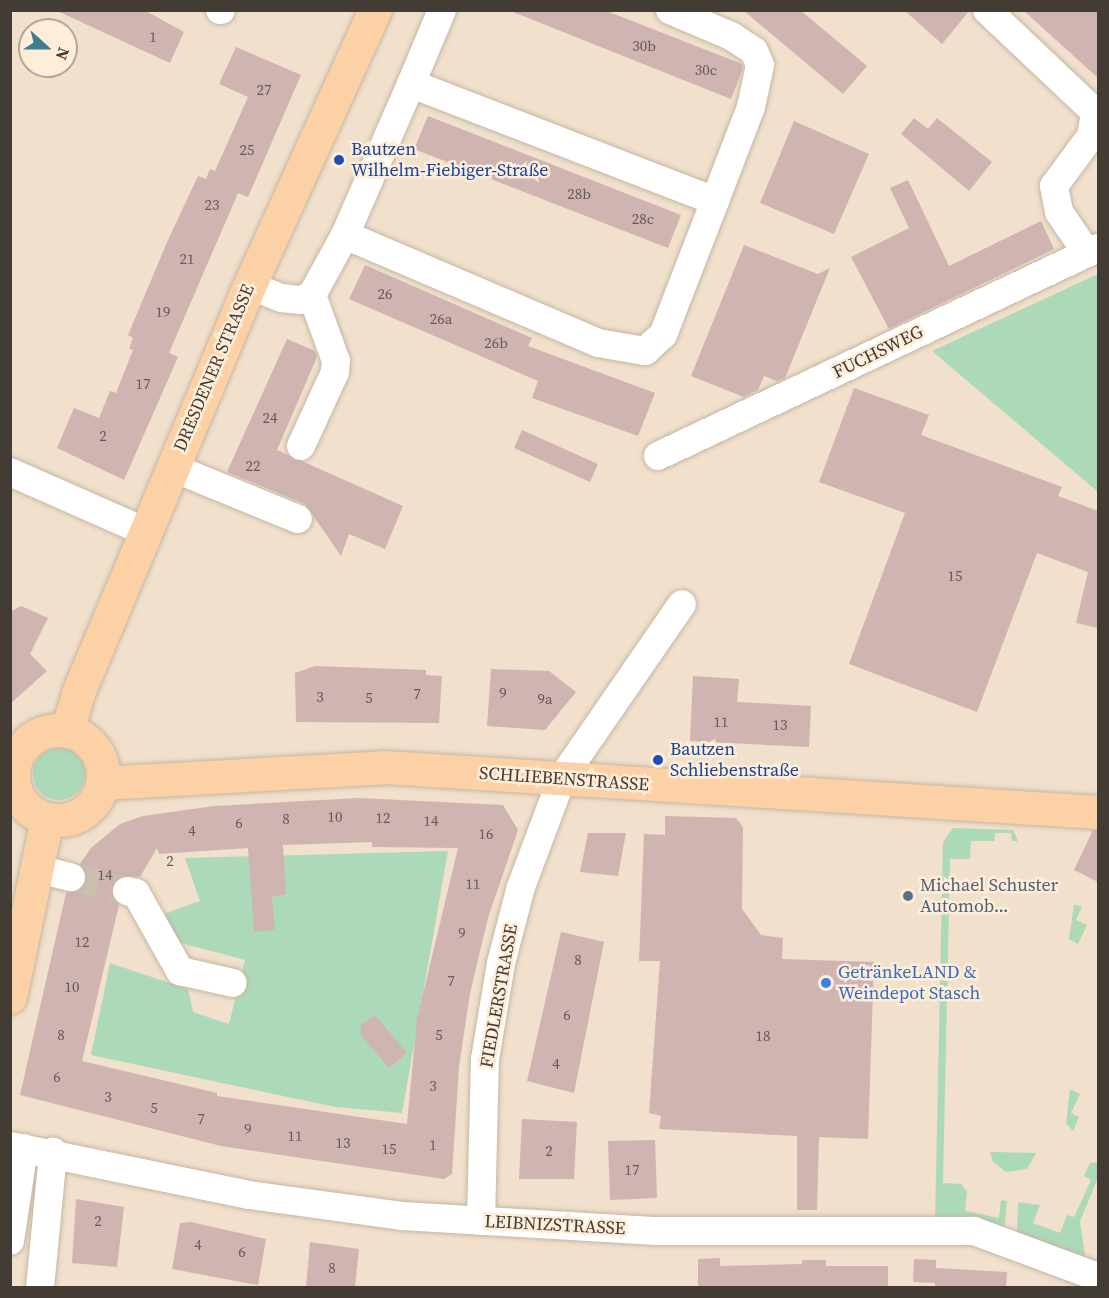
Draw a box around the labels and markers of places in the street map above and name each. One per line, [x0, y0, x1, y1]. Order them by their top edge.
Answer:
place label: Bautzen Wilhelm-Fiebiger-Straße [351, 139, 548, 182]
marker: Bautzen Wilhelm-Fiebiger-Straße [332, 153, 346, 167]
place label: Bautzen Schliebenstraße [670, 739, 799, 782]
marker: Bautzen Schliebenstraße [651, 753, 665, 767]
place label: Michael Schuster Automob... [920, 875, 1058, 918]
marker: Michael Schuster Automob... [901, 889, 915, 903]
place label: GetränkeLAND & Weindepot Stasch [838, 962, 980, 1004]
marker: GetränkeLAND & Weindepot Stasch [819, 976, 833, 990]

